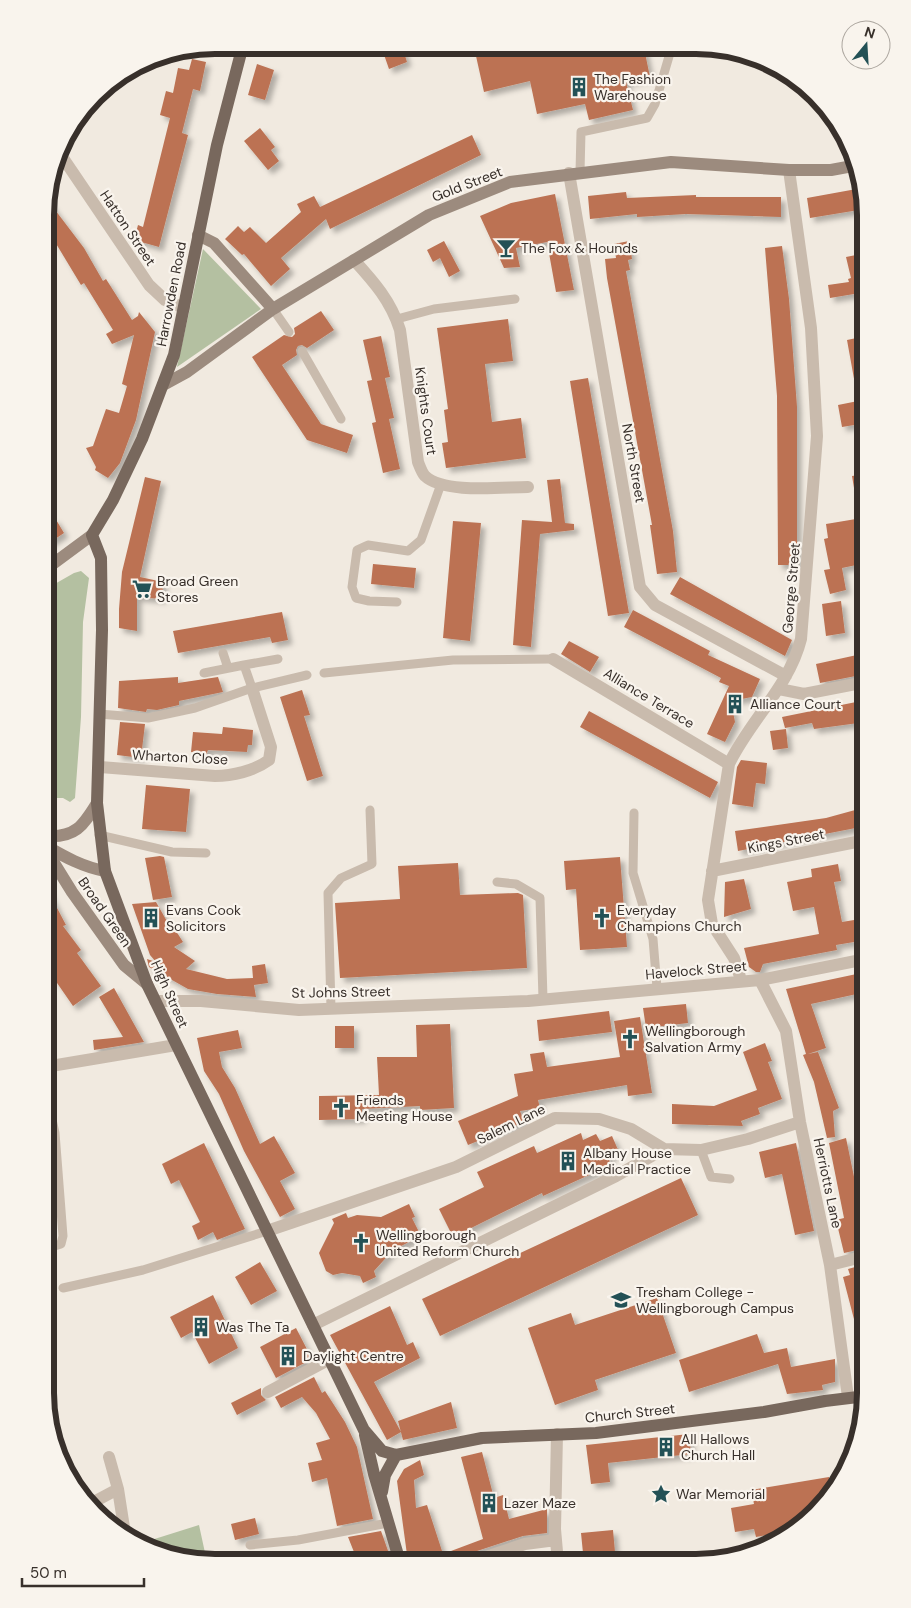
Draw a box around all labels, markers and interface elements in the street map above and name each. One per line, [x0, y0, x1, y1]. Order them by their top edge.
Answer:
north arrow [841, 20, 891, 70]
text: N [862, 22, 878, 43]
place label: The Fashion Warehouse [594, 70, 671, 104]
building icon: The Fashion Warehouse [568, 76, 590, 98]
street label: Gold Street [429, 162, 505, 206]
street label: Hatton Street [96, 187, 160, 269]
bar icon: The Fox & Hounds [495, 237, 517, 259]
place label: The Fox & Hounds [521, 239, 638, 257]
street label: Harrowden Road [152, 240, 190, 348]
street label: Knights Court [411, 366, 441, 456]
street label: North Street [618, 422, 650, 504]
street label: George Street [778, 542, 804, 634]
place label: Broad Green Stores [157, 572, 238, 606]
supermarket icon: Broad Green Stores [131, 578, 153, 600]
street label: Alliance Terrace [600, 664, 698, 732]
building icon: Alliance Court [724, 693, 746, 715]
place label: Alliance Court [750, 695, 841, 713]
street label: Wharton Close [131, 745, 229, 769]
street label: Kings Street [746, 825, 826, 857]
street label: Broad Green [74, 874, 136, 950]
place label: Evans Cook Solicitors [166, 901, 241, 935]
place label: Everyday Champions Church [617, 901, 741, 935]
building icon: Evans Cook Solicitors [140, 907, 162, 929]
church icon: Everyday Champions Church [591, 907, 613, 929]
street label: High Street [147, 957, 193, 1031]
street label: Havelock Street [645, 957, 747, 983]
street label: St Johns Street [291, 982, 391, 1002]
place label: Wellingborough Salvation Army [645, 1022, 745, 1056]
church icon: Wellingborough Salvation Army [619, 1028, 641, 1050]
place label: Friends Meeting House [356, 1091, 453, 1125]
church icon: Friends Meeting House [330, 1097, 352, 1119]
street label: Salem Lane [474, 1100, 548, 1148]
street label: Herriotts Lane [810, 1136, 846, 1230]
place label: Albany House Medical Practice [583, 1144, 691, 1178]
building icon: Albany House Medical Practice [557, 1150, 579, 1172]
place label: Wellingborough United Reform Church [376, 1226, 519, 1260]
church icon: Wellingborough United Reform Church [350, 1232, 372, 1254]
place label: Tresham College - Wellingborough Campus [636, 1283, 794, 1317]
school or university icon: Tresham College - Wellingborough Campus [610, 1289, 632, 1311]
building icon: Was The Ta [190, 1316, 212, 1338]
place label: Was The Ta [216, 1318, 289, 1336]
building icon: Daylight Centre [277, 1345, 299, 1367]
place label: Daylight Centre [303, 1347, 404, 1365]
street label: Church Street [584, 1399, 676, 1427]
place label: All Hallows Church Hall [681, 1430, 755, 1464]
building icon: All Hallows Church Hall [655, 1436, 677, 1458]
place icon: War Memorial [650, 1483, 672, 1505]
place label: War Memorial [676, 1485, 765, 1503]
building icon: Lazer Maze [478, 1492, 500, 1514]
place label: Lazer Maze [504, 1494, 576, 1512]
scale bar [22, 1556, 145, 1588]
text: 50 m [30, 1563, 67, 1583]

